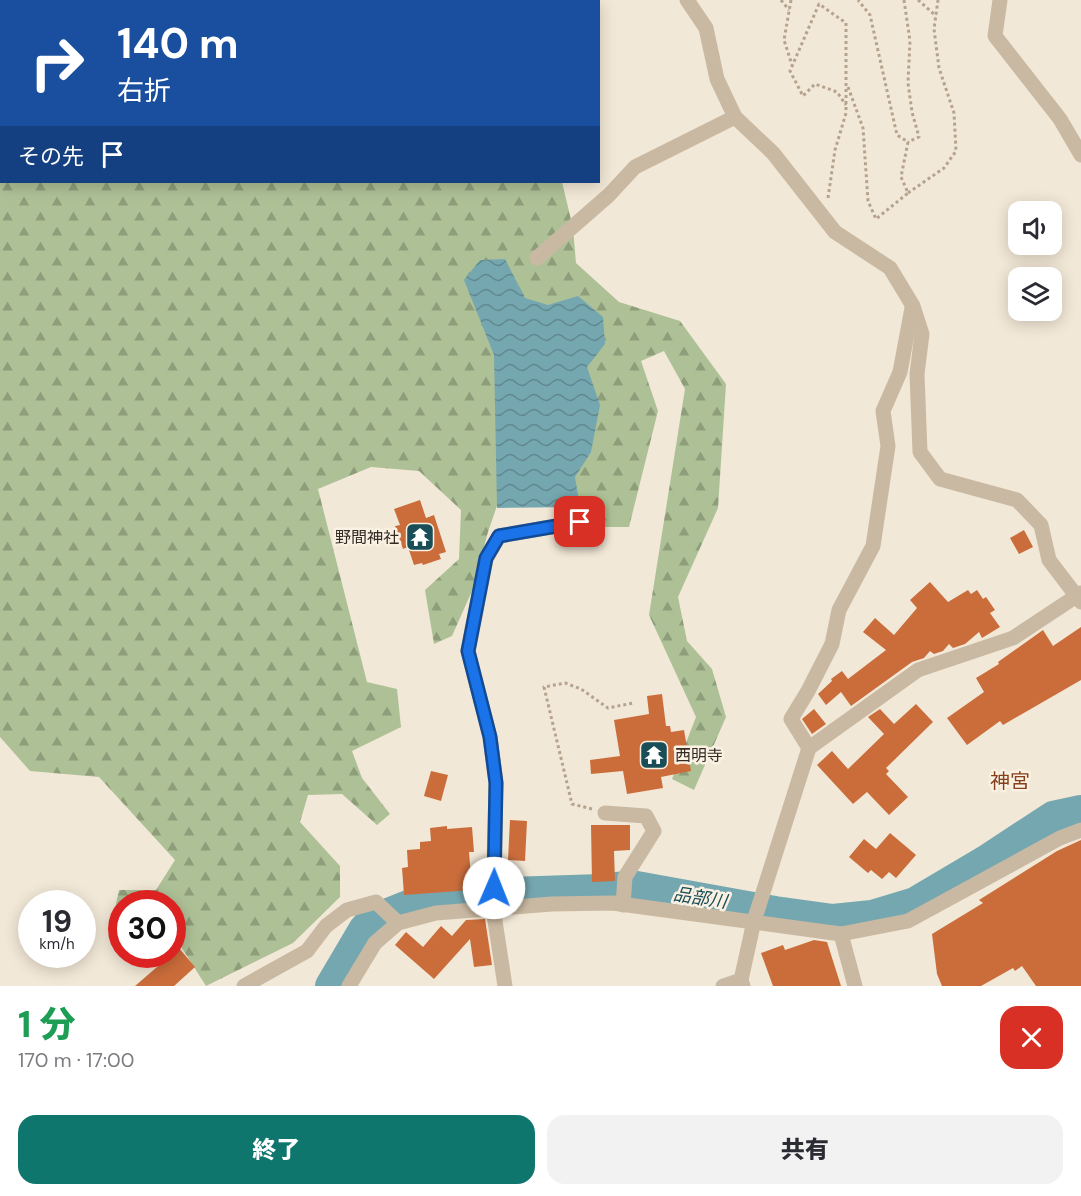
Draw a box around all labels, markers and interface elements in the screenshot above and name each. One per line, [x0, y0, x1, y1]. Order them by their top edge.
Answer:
text: 140 m [117, 16, 239, 71]
icon: right [18, 24, 96, 102]
text: 右折 [117, 73, 171, 108]
icon: arrive [96, 138, 129, 171]
text: その先 [18, 142, 84, 171]
map controls [1008, 201, 1062, 321]
button: sound [1008, 201, 1062, 255]
button: layers [1008, 267, 1062, 321]
pin [554, 496, 605, 547]
icon: arrive [563, 505, 596, 538]
temple icon: 野間神社 [404, 521, 436, 553]
place label: 野間神社 [335, 527, 399, 548]
temple icon: 西明寺 [638, 739, 670, 771]
place label: 西明寺 [675, 745, 723, 766]
district label: 神宮 [990, 768, 1030, 794]
position arrow [462, 856, 526, 920]
water label: 品部川 [671, 882, 731, 914]
speed limit sign: 30 [108, 890, 186, 968]
text: 19 [42, 902, 72, 941]
text: km/h [39, 934, 75, 954]
text: 1 分 [18, 1001, 76, 1048]
button: close [1000, 1006, 1063, 1069]
text: 170 m · 17:00 [18, 1047, 134, 1073]
button: 終了 [18, 1115, 535, 1184]
button: 共有 [547, 1115, 1063, 1184]

